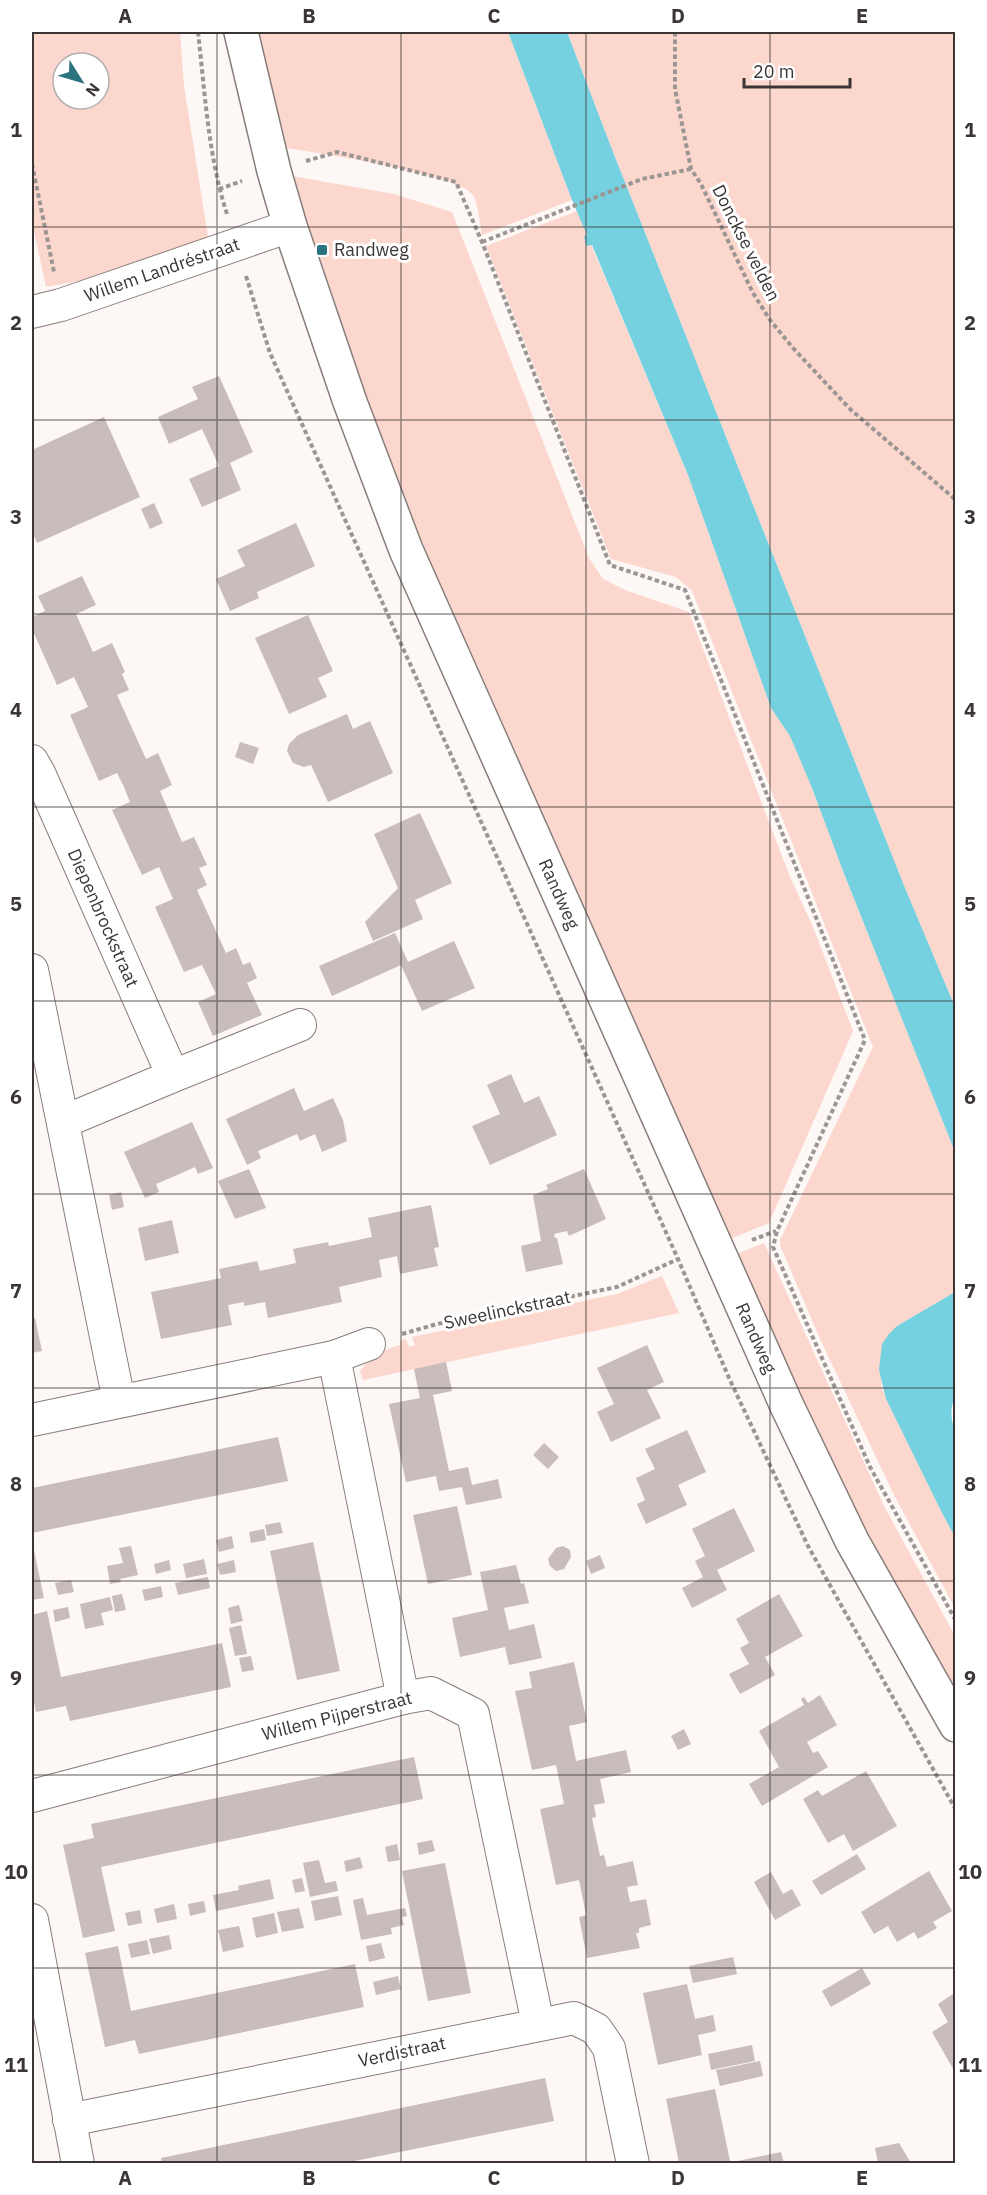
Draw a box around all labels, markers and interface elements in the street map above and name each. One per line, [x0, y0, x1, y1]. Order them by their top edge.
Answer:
text: A [118, 2, 132, 29]
text: B [302, 2, 316, 29]
text: C [487, 2, 501, 29]
text: D [671, 2, 685, 29]
text: E [856, 2, 868, 29]
north arrow [51, 51, 111, 111]
scale bar [744, 51, 850, 89]
text: 20 m [753, 60, 795, 83]
text: N [82, 79, 104, 101]
text: 1 [10, 116, 22, 143]
text: 1 [964, 116, 976, 143]
street label: Donckse velden [707, 181, 786, 305]
street label: Willem Landréstraat [81, 232, 243, 307]
place label: Randweg [334, 238, 409, 261]
marker: Randweg [315, 243, 329, 257]
text: 2 [10, 309, 22, 336]
text: 2 [964, 309, 976, 336]
text: 3 [10, 503, 22, 530]
text: 3 [964, 503, 976, 530]
text: 4 [10, 696, 22, 723]
text: 4 [964, 696, 976, 723]
street label: Diepenbrockstraat [63, 845, 144, 991]
street label: Randweg [534, 855, 585, 933]
text: 5 [10, 890, 22, 917]
text: 5 [964, 890, 976, 917]
text: 6 [10, 1083, 22, 1110]
text: 6 [964, 1083, 976, 1110]
text: 7 [10, 1277, 22, 1304]
text: 7 [964, 1277, 976, 1304]
street label: Sweelinckstraat [441, 1285, 572, 1334]
street label: Randweg [731, 1299, 782, 1377]
text: 8 [10, 1470, 22, 1497]
text: 8 [964, 1470, 976, 1497]
text: 9 [10, 1664, 22, 1691]
text: 9 [964, 1664, 976, 1691]
street label: Willem Pijperstraat [259, 1686, 414, 1745]
text: 10 [4, 1858, 28, 1885]
text: 10 [958, 1858, 982, 1885]
street label: Verdistraat [356, 2031, 448, 2072]
text: 11 [4, 2051, 28, 2078]
text: 11 [958, 2051, 982, 2078]
text: A [118, 2164, 132, 2191]
text: B [302, 2164, 316, 2191]
text: C [487, 2164, 501, 2191]
text: D [671, 2164, 685, 2191]
text: E [856, 2164, 868, 2191]

